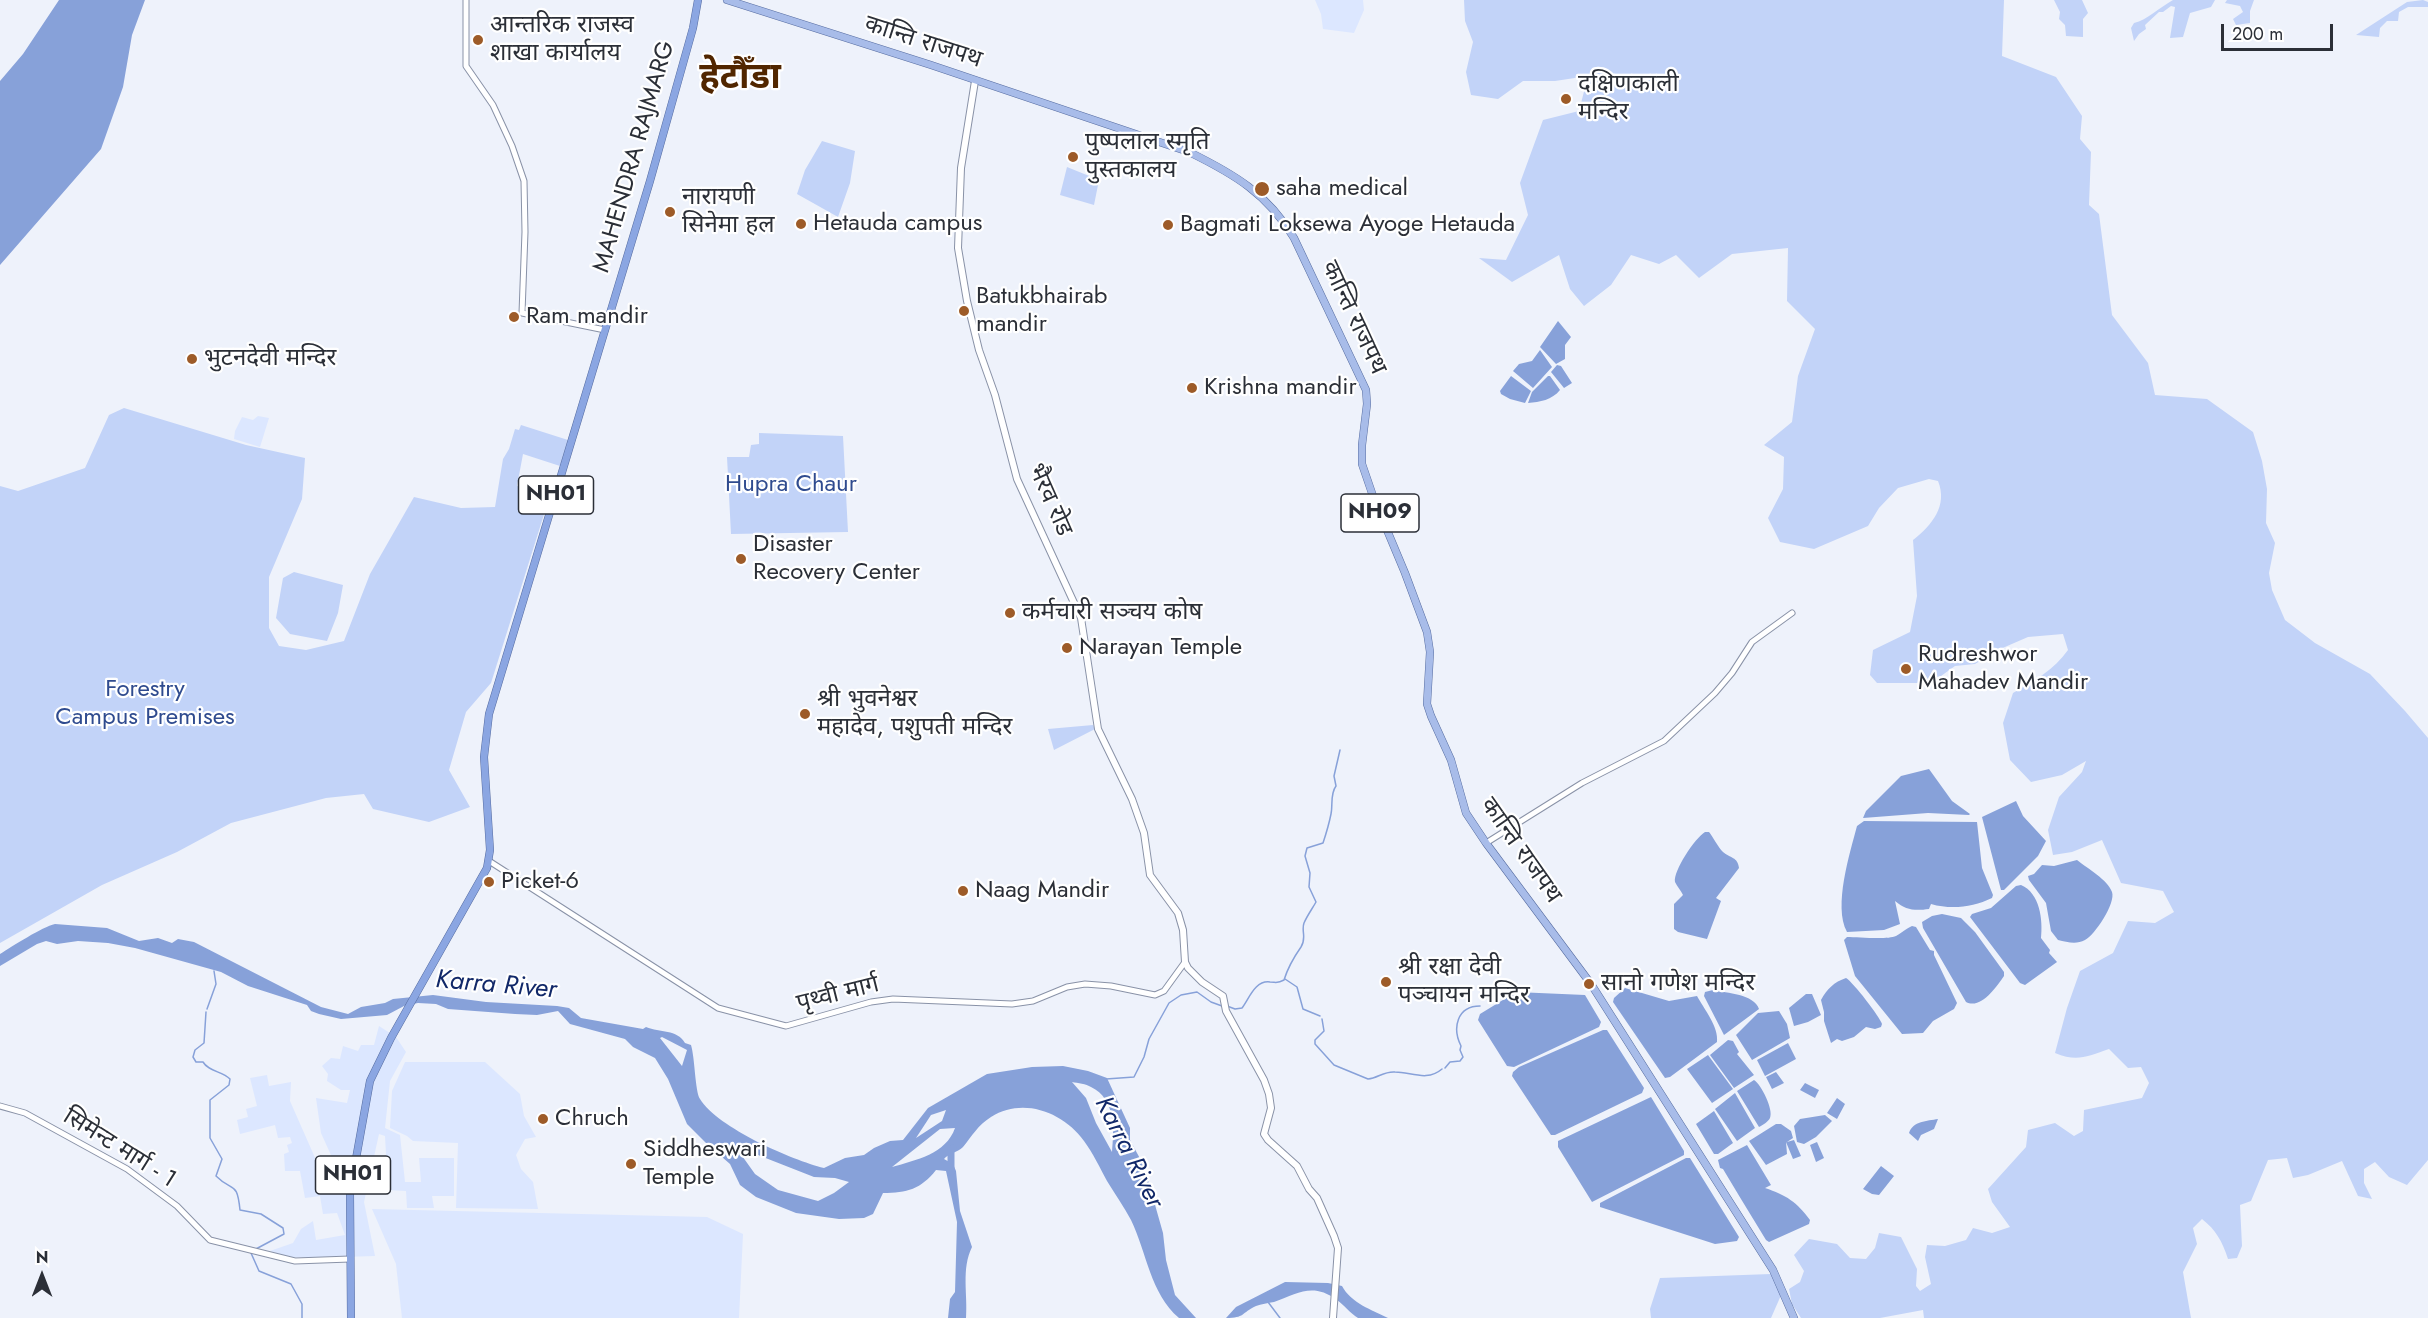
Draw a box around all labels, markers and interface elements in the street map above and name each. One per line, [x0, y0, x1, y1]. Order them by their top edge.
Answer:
street label: कान्ति राजपथ [861, 10, 985, 76]
place label: आन्तरिक राजस्व शाखा कार्यालय [490, 12, 634, 68]
scale bar [2224, 12, 2336, 50]
text: 200 m [2232, 21, 2283, 47]
marker: आन्तरिक राजस्व शाखा कार्यालय [471, 33, 485, 47]
street label: MAHENDRA RAJMARG [588, 38, 682, 276]
district label: हेटौँडा [699, 57, 781, 101]
place label: दक्षिणकाली मन्दिर [1578, 71, 1679, 127]
marker: दक्षिणकाली मन्दिर [1559, 92, 1573, 106]
place label: पुष्पलाल स्मृति पुस्तकालय [1085, 129, 1210, 185]
marker: पुष्पलाल स्मृति पुस्तकालय [1066, 150, 1080, 164]
place label: saha medical [1276, 175, 1408, 203]
marker: saha medical [1253, 180, 1271, 198]
place label: नारायणी सिनेमा हल [682, 184, 775, 240]
marker: नारायणी सिनेमा हल [663, 205, 677, 219]
place label: Hetauda campus [813, 210, 983, 238]
place label: Bagmati Loksewa Ayoge Hetauda [1180, 211, 1515, 239]
marker: Hetauda campus [794, 217, 808, 231]
marker: Bagmati Loksewa Ayoge Hetauda [1161, 218, 1175, 232]
street label: कान्ति राजपथ [1314, 257, 1392, 379]
place label: Batukbhairab mandir [976, 283, 1107, 339]
place label: Ram mandir [526, 303, 648, 331]
marker: Batukbhairab mandir [957, 304, 971, 318]
marker: Ram mandir [507, 310, 521, 324]
place label: भुटनदेवी मन्दिर [204, 345, 336, 373]
marker: भुटनदेवी मन्दिर [185, 352, 199, 366]
place label: Krishna mandir [1204, 374, 1357, 402]
marker: Krishna mandir [1185, 381, 1199, 395]
street label: भैरव रोड [1020, 459, 1078, 541]
park label: Hupra Chaur [725, 471, 857, 499]
road number: NH01 [518, 476, 594, 514]
road number: NH09 [1341, 494, 1419, 532]
place label: Disaster Recovery Center [753, 531, 920, 587]
marker: Disaster Recovery Center [734, 552, 748, 566]
place label: कर्मचारी सञ्चय कोष [1022, 599, 1202, 627]
marker: कर्मचारी सञ्चय कोष [1003, 606, 1017, 620]
place label: Narayan Temple [1079, 634, 1242, 662]
marker: Narayan Temple [1060, 641, 1074, 655]
place label: Rudreshwor Mahadev Mandir [1918, 641, 2088, 697]
marker: Rudreshwor Mahadev Mandir [1899, 662, 1913, 676]
park label: Forestry Campus Premises [55, 676, 235, 732]
place label: श्री भुवनेश्वर महादेव, पशुपती मन्दिर [817, 686, 1012, 742]
marker: श्री भुवनेश्वर महादेव, पशुपती मन्दिर [798, 707, 812, 721]
street label: कान्ति राजपथ [1473, 793, 1567, 909]
place label: Picket-6 [501, 868, 579, 896]
marker: Picket-6 [482, 875, 496, 889]
place label: Naag Mandir [975, 877, 1109, 905]
marker: Naag Mandir [956, 884, 970, 898]
place label: श्री रक्षा देवी पञ्चायन मन्दिर [1398, 954, 1530, 1010]
water label: Karra River [434, 965, 558, 1007]
place label: सानो गणेश मन्दिर [1601, 970, 1755, 998]
street label: पृथ्वी मार्ग [794, 971, 882, 1019]
marker: श्री रक्षा देवी पञ्चायन मन्दिर [1379, 975, 1393, 989]
marker: सानो गणेश मन्दिर [1582, 977, 1596, 991]
water label: Karra River [1087, 1092, 1169, 1214]
street label: सिमेन्ट मार्ग - 1 [57, 1103, 181, 1195]
place label: Chruch [555, 1105, 629, 1133]
marker: Chruch [536, 1112, 550, 1126]
place label: Siddheswari Temple [643, 1136, 767, 1192]
road number: NH01 [316, 1156, 391, 1194]
marker: Siddheswari Temple [624, 1157, 638, 1171]
north arrow [12, 1246, 72, 1306]
text: N [36, 1246, 48, 1269]

